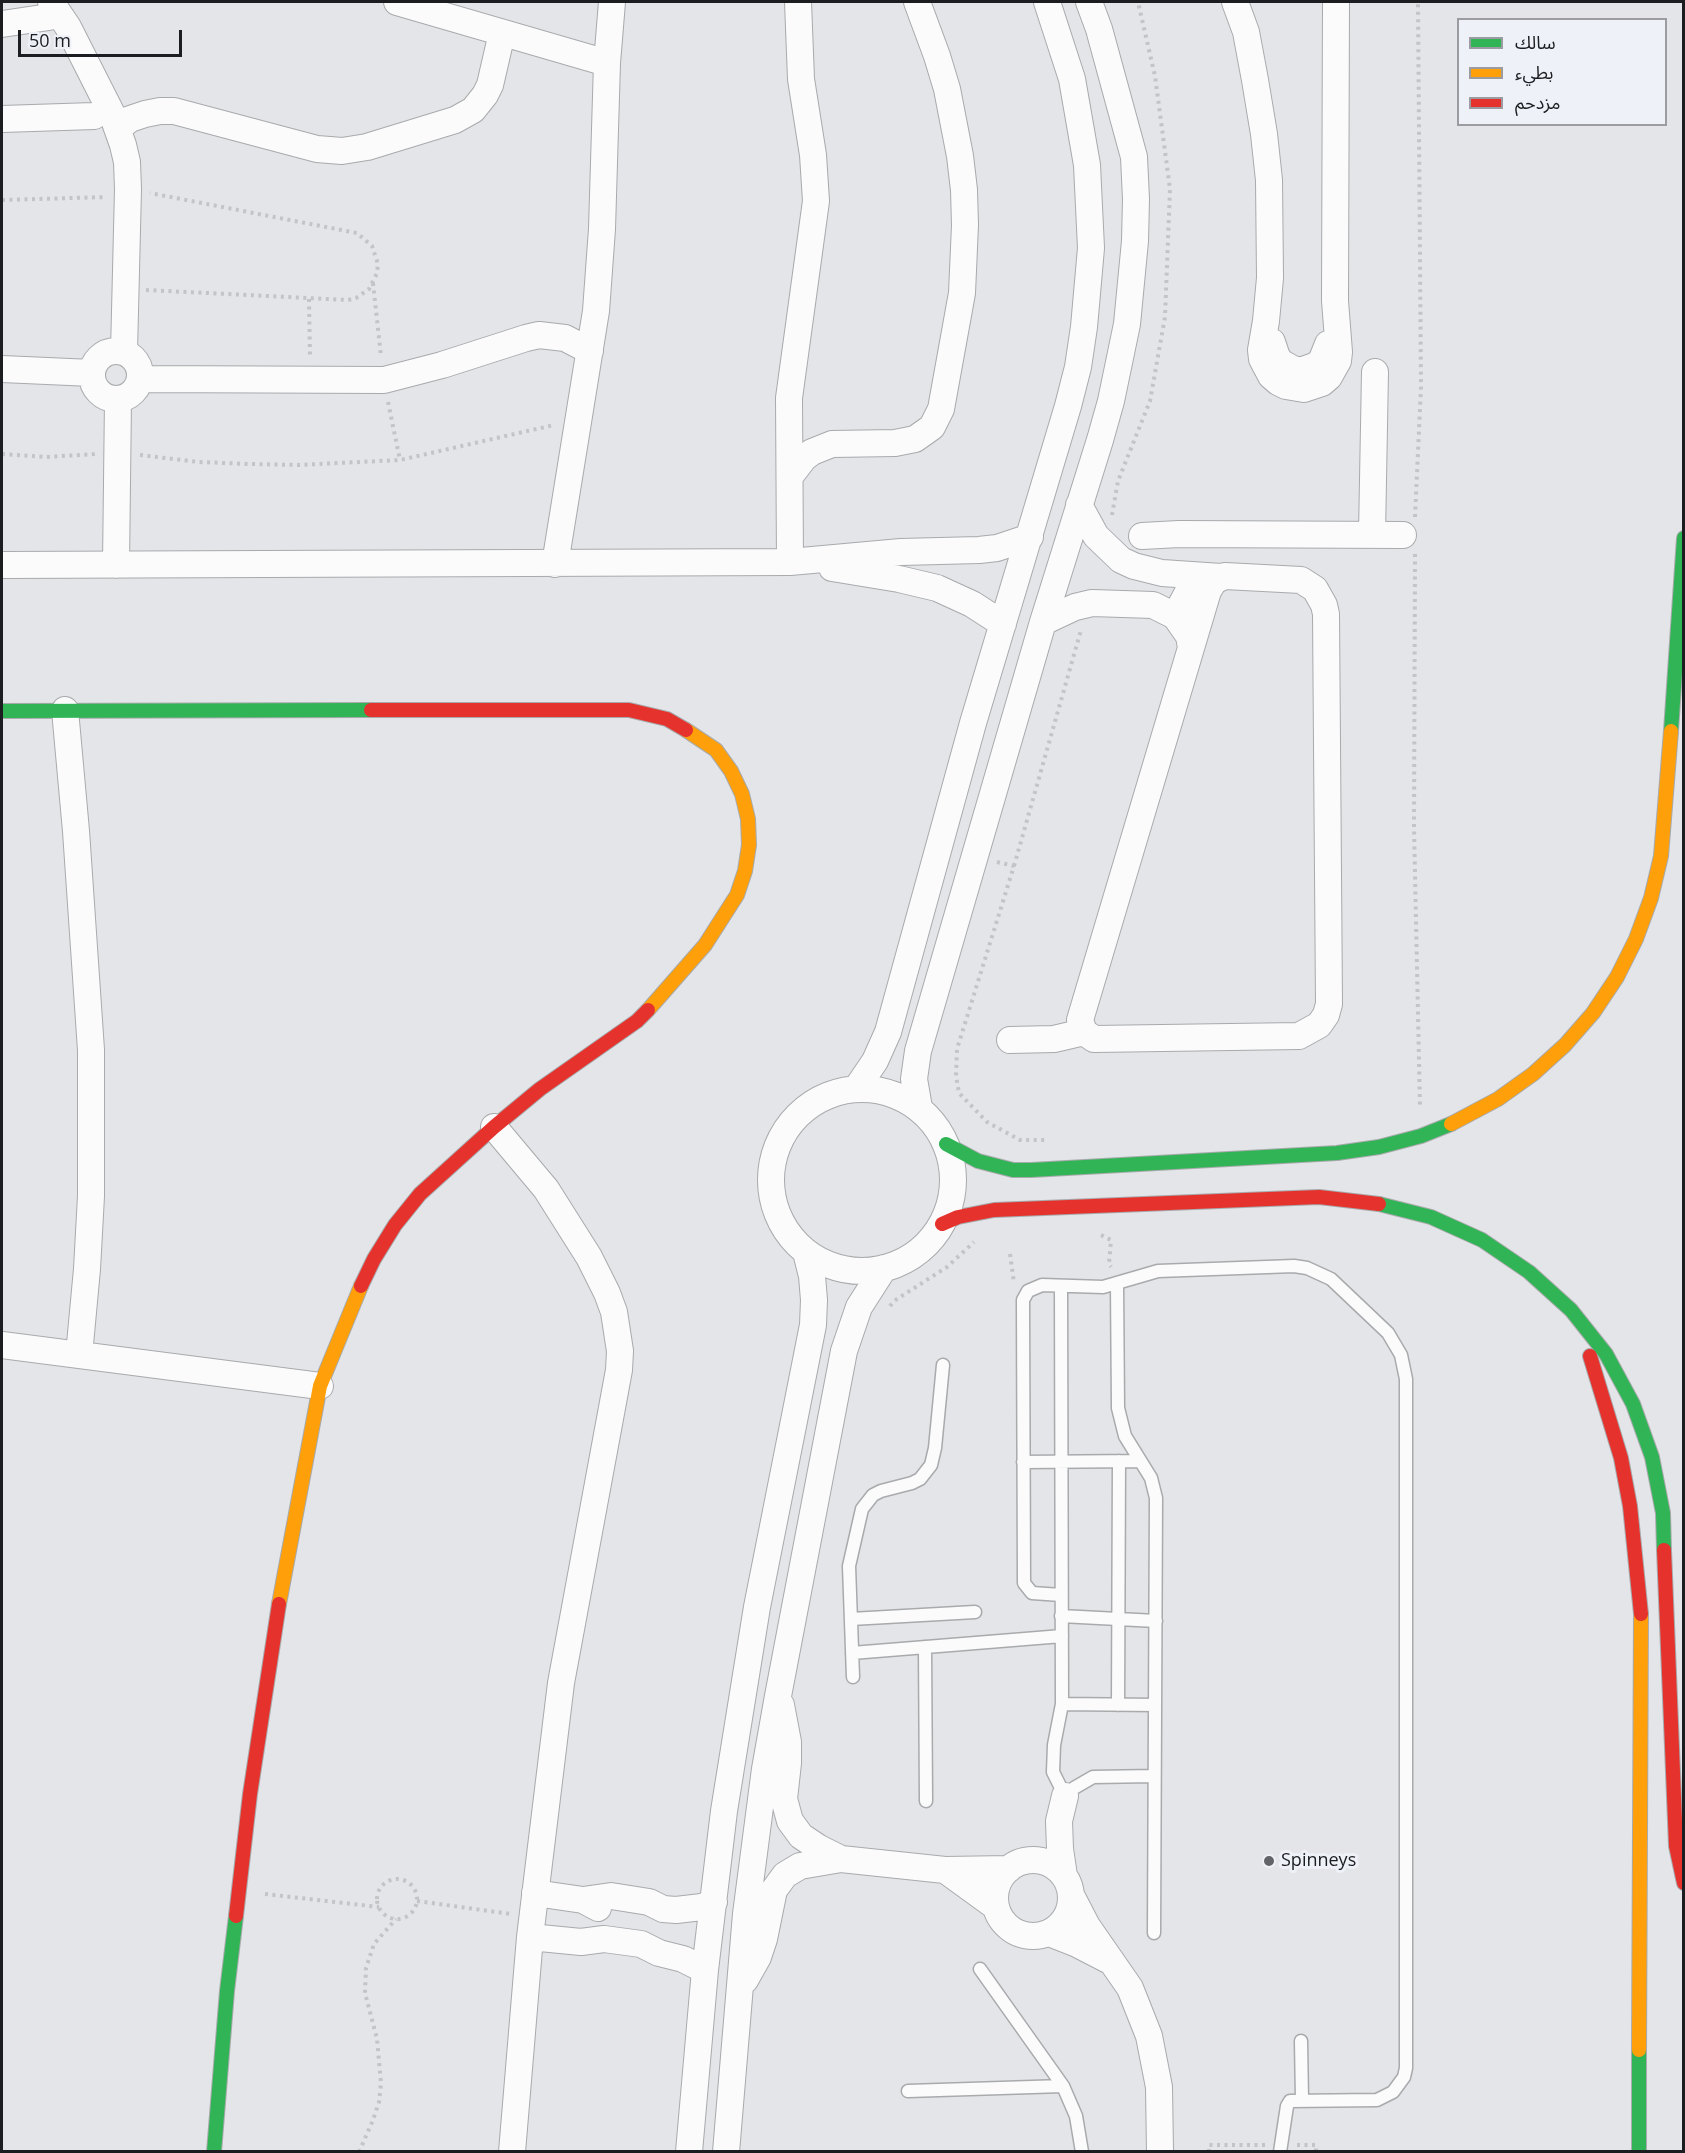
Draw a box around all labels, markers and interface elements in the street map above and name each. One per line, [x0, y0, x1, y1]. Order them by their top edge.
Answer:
scale bar [21, 18, 184, 56]
legend [1457, 18, 1667, 126]
text: 50 m [29, 28, 71, 52]
text: سالك [1515, 30, 1556, 54]
text: بطيء [1515, 60, 1553, 84]
text: مزدحم [1515, 90, 1560, 114]
place label: Spinneys [1281, 1850, 1356, 1872]
marker: Spinneys [1262, 1854, 1276, 1868]

